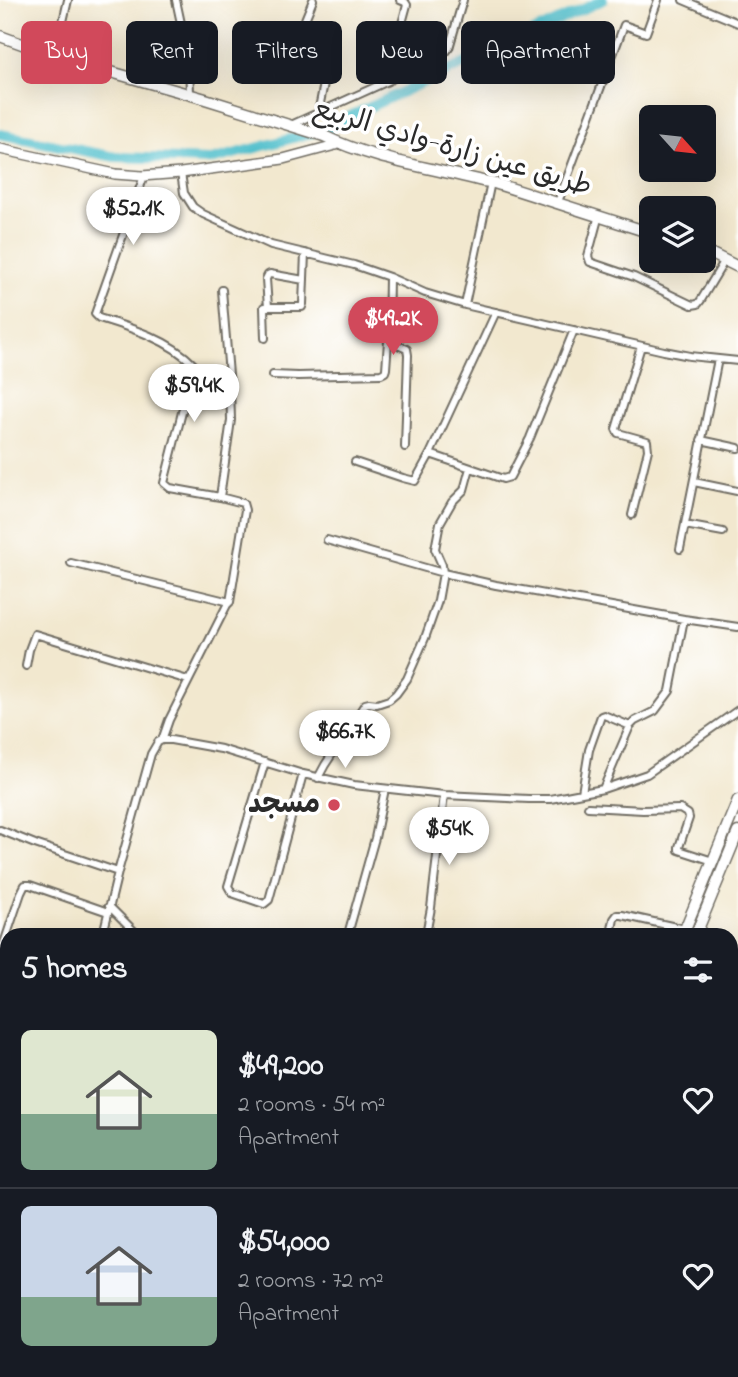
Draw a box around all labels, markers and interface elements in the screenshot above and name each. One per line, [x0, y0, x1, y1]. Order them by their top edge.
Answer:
chip: Buy [21, 21, 112, 84]
chip: Rent [126, 21, 218, 84]
chip: Filters [232, 21, 342, 84]
chip: New [356, 21, 447, 84]
chip: Apartment [461, 21, 615, 84]
street label: طريق عين زارة-وادي الربيع [308, 90, 596, 208]
north arrow [639, 105, 716, 182]
map controls [639, 105, 716, 273]
pin: $52.1K [76, 188, 190, 247]
text: $52.1K [102, 193, 164, 226]
button: layers [639, 196, 716, 273]
pin: $49.2K [336, 298, 450, 357]
text: $49.2K [364, 303, 422, 336]
pin: $59.4K [137, 364, 251, 424]
text: $59.4K [164, 370, 224, 403]
pin: $66.7K [288, 710, 402, 770]
text: $66.7K [315, 716, 375, 749]
place label: مسجد [248, 785, 320, 826]
marker: مسجد [326, 797, 342, 813]
pin: $54K [408, 808, 490, 867]
text: $54K [425, 813, 473, 846]
text: 5 homes [21, 948, 128, 992]
icon: filters [679, 951, 717, 989]
text: $49,200 [238, 1045, 324, 1089]
icon: home [77, 1058, 161, 1142]
icon: heart [679, 1081, 717, 1119]
text: 2 rooms · 54 m² [238, 1089, 385, 1122]
text: Apartment [238, 1122, 339, 1155]
text: $54,000 [238, 1221, 330, 1265]
icon: home [77, 1234, 161, 1318]
icon: heart [679, 1257, 717, 1295]
text: 2 rooms · 72 m² [238, 1265, 384, 1298]
text: Apartment [238, 1298, 339, 1331]

